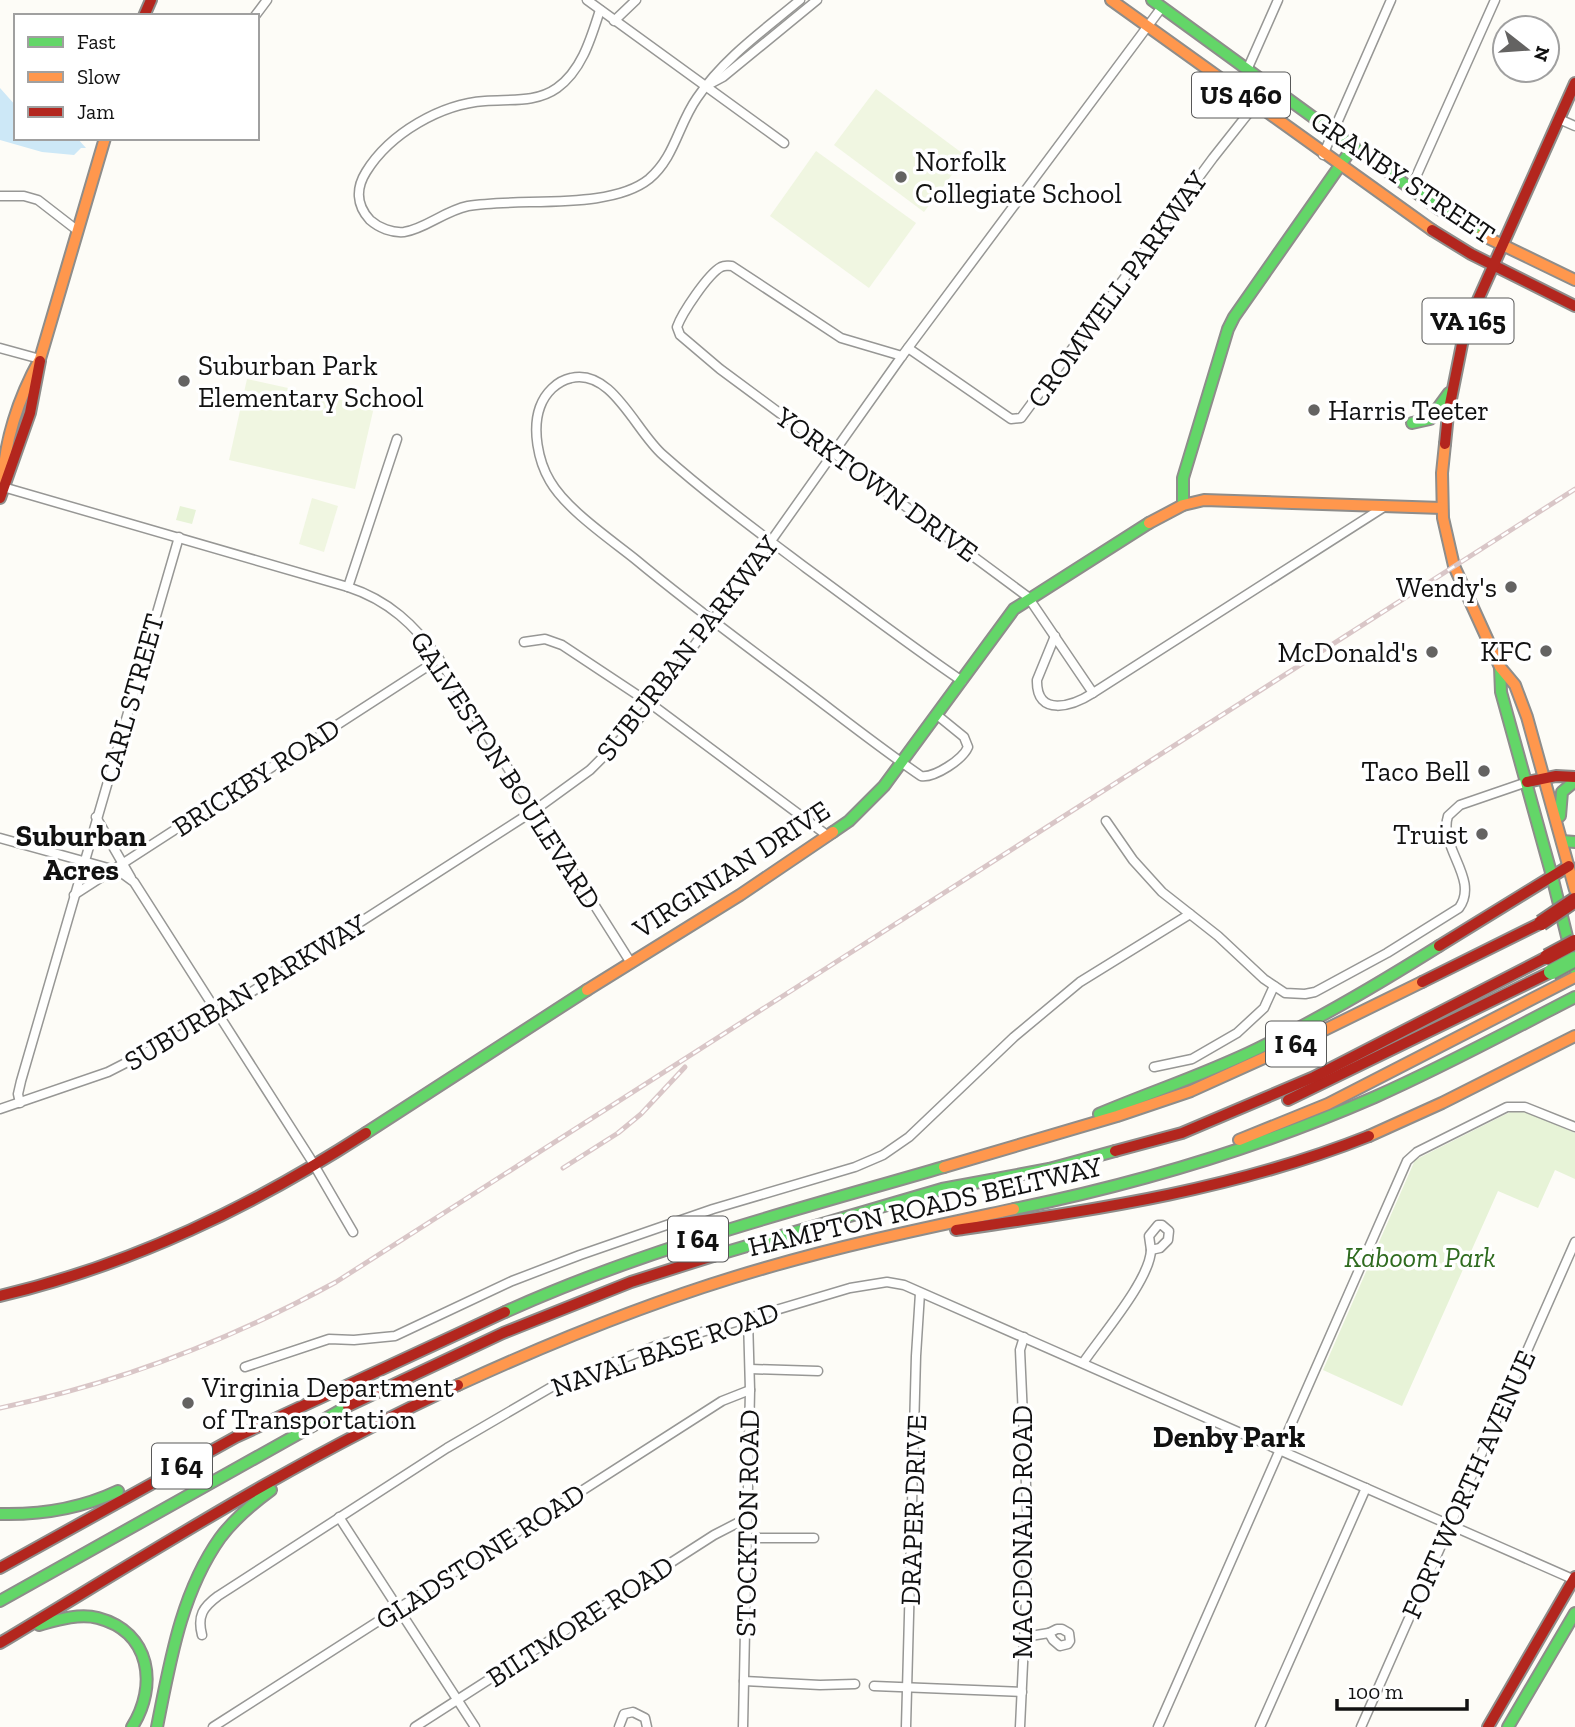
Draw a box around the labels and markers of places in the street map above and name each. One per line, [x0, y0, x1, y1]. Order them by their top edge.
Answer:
place label: Norfolk Collegiate School [915, 145, 1122, 210]
marker: Norfolk Collegiate School [893, 169, 909, 185]
place label: Suburban Park Elementary School [198, 349, 424, 414]
marker: Suburban Park Elementary School [176, 373, 192, 389]
place label: Harris Teeter [1328, 394, 1489, 427]
marker: Harris Teeter [1306, 402, 1322, 418]
place label: Wendy's [1396, 571, 1497, 604]
marker: Wendy's [1503, 579, 1519, 595]
place label: KFC [1480, 635, 1532, 668]
place label: McDonald's [1278, 636, 1418, 669]
marker: KFC [1538, 643, 1554, 659]
marker: McDonald's [1424, 644, 1440, 660]
place label: Taco Bell [1361, 755, 1470, 788]
marker: Taco Bell [1476, 763, 1492, 779]
place label: Truist [1393, 818, 1469, 851]
marker: Truist [1474, 826, 1490, 842]
place label: Virginia Department of Transportation [201, 1371, 454, 1436]
marker: Virginia Department of Transportation [180, 1395, 196, 1411]

